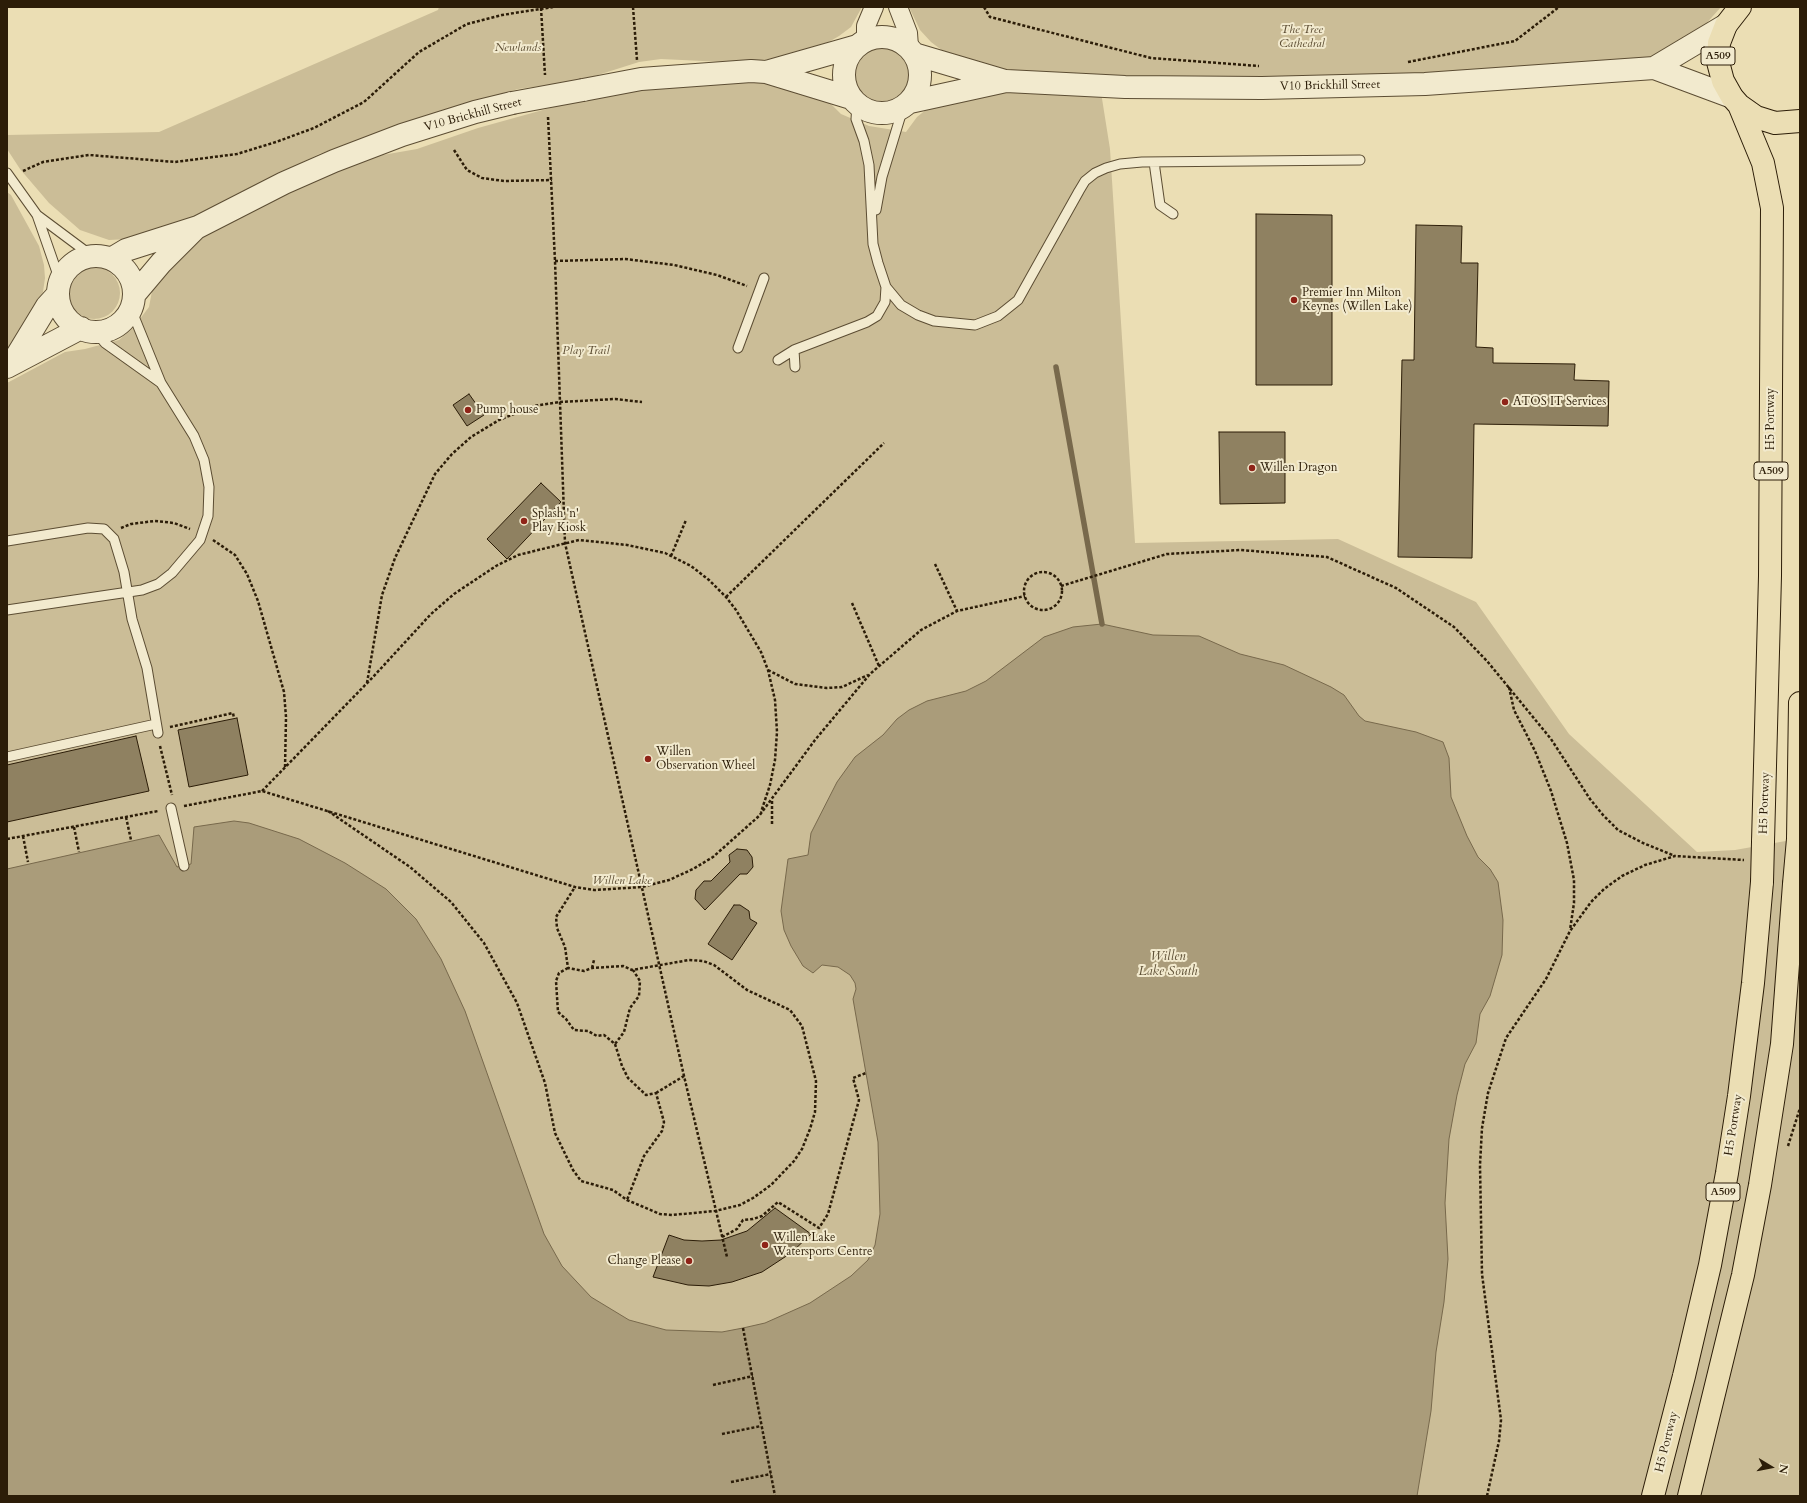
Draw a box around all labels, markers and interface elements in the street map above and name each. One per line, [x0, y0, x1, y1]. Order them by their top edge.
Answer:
park label: The Tree Cathedral [1279, 23, 1325, 51]
park label: Newlands [495, 41, 541, 55]
road number: A509 [1701, 47, 1735, 65]
street label: V10 Brickhill Street [1280, 78, 1380, 94]
street label: V10 Brickhill Street [423, 95, 523, 135]
place label: Premier Inn Milton Keynes (Willen Lake) [1302, 286, 1412, 314]
marker: Premier Inn Milton Keynes (Willen Lake) [1289, 295, 1299, 305]
park label: Play Trail [562, 344, 610, 358]
street label: H5 Portway [1764, 388, 1778, 450]
place label: ATOS IT Services [1513, 395, 1606, 409]
marker: ATOS IT Services [1500, 397, 1510, 407]
place label: Pump house [476, 403, 539, 417]
marker: Pump house [463, 405, 473, 415]
place label: Willen Dragon [1260, 461, 1338, 475]
road number: A509 [1754, 462, 1788, 480]
marker: Willen Dragon [1247, 463, 1257, 473]
place label: Splash 'n' Play Kiosk [532, 507, 586, 535]
marker: Splash 'n' Play Kiosk [519, 516, 529, 526]
place label: Willen Observation Wheel [656, 745, 755, 773]
marker: Willen Observation Wheel [643, 754, 653, 764]
street label: H5 Portway [1757, 772, 1773, 834]
park label: Willen Lake [592, 874, 652, 888]
water label: Willen Lake South [1139, 949, 1197, 980]
street label: H5 Portway [1722, 1093, 1746, 1157]
road number: A509 [1706, 1183, 1740, 1201]
place label: Willen Lake Watersports Centre [773, 1231, 872, 1259]
marker: Willen Lake Watersports Centre [760, 1240, 770, 1250]
place label: Change Please [608, 1254, 681, 1268]
marker: Change Please [684, 1256, 694, 1266]
street label: H5 Portway [1652, 1410, 1682, 1474]
north arrow [1751, 1447, 1791, 1487]
text: N [1775, 1463, 1792, 1475]

